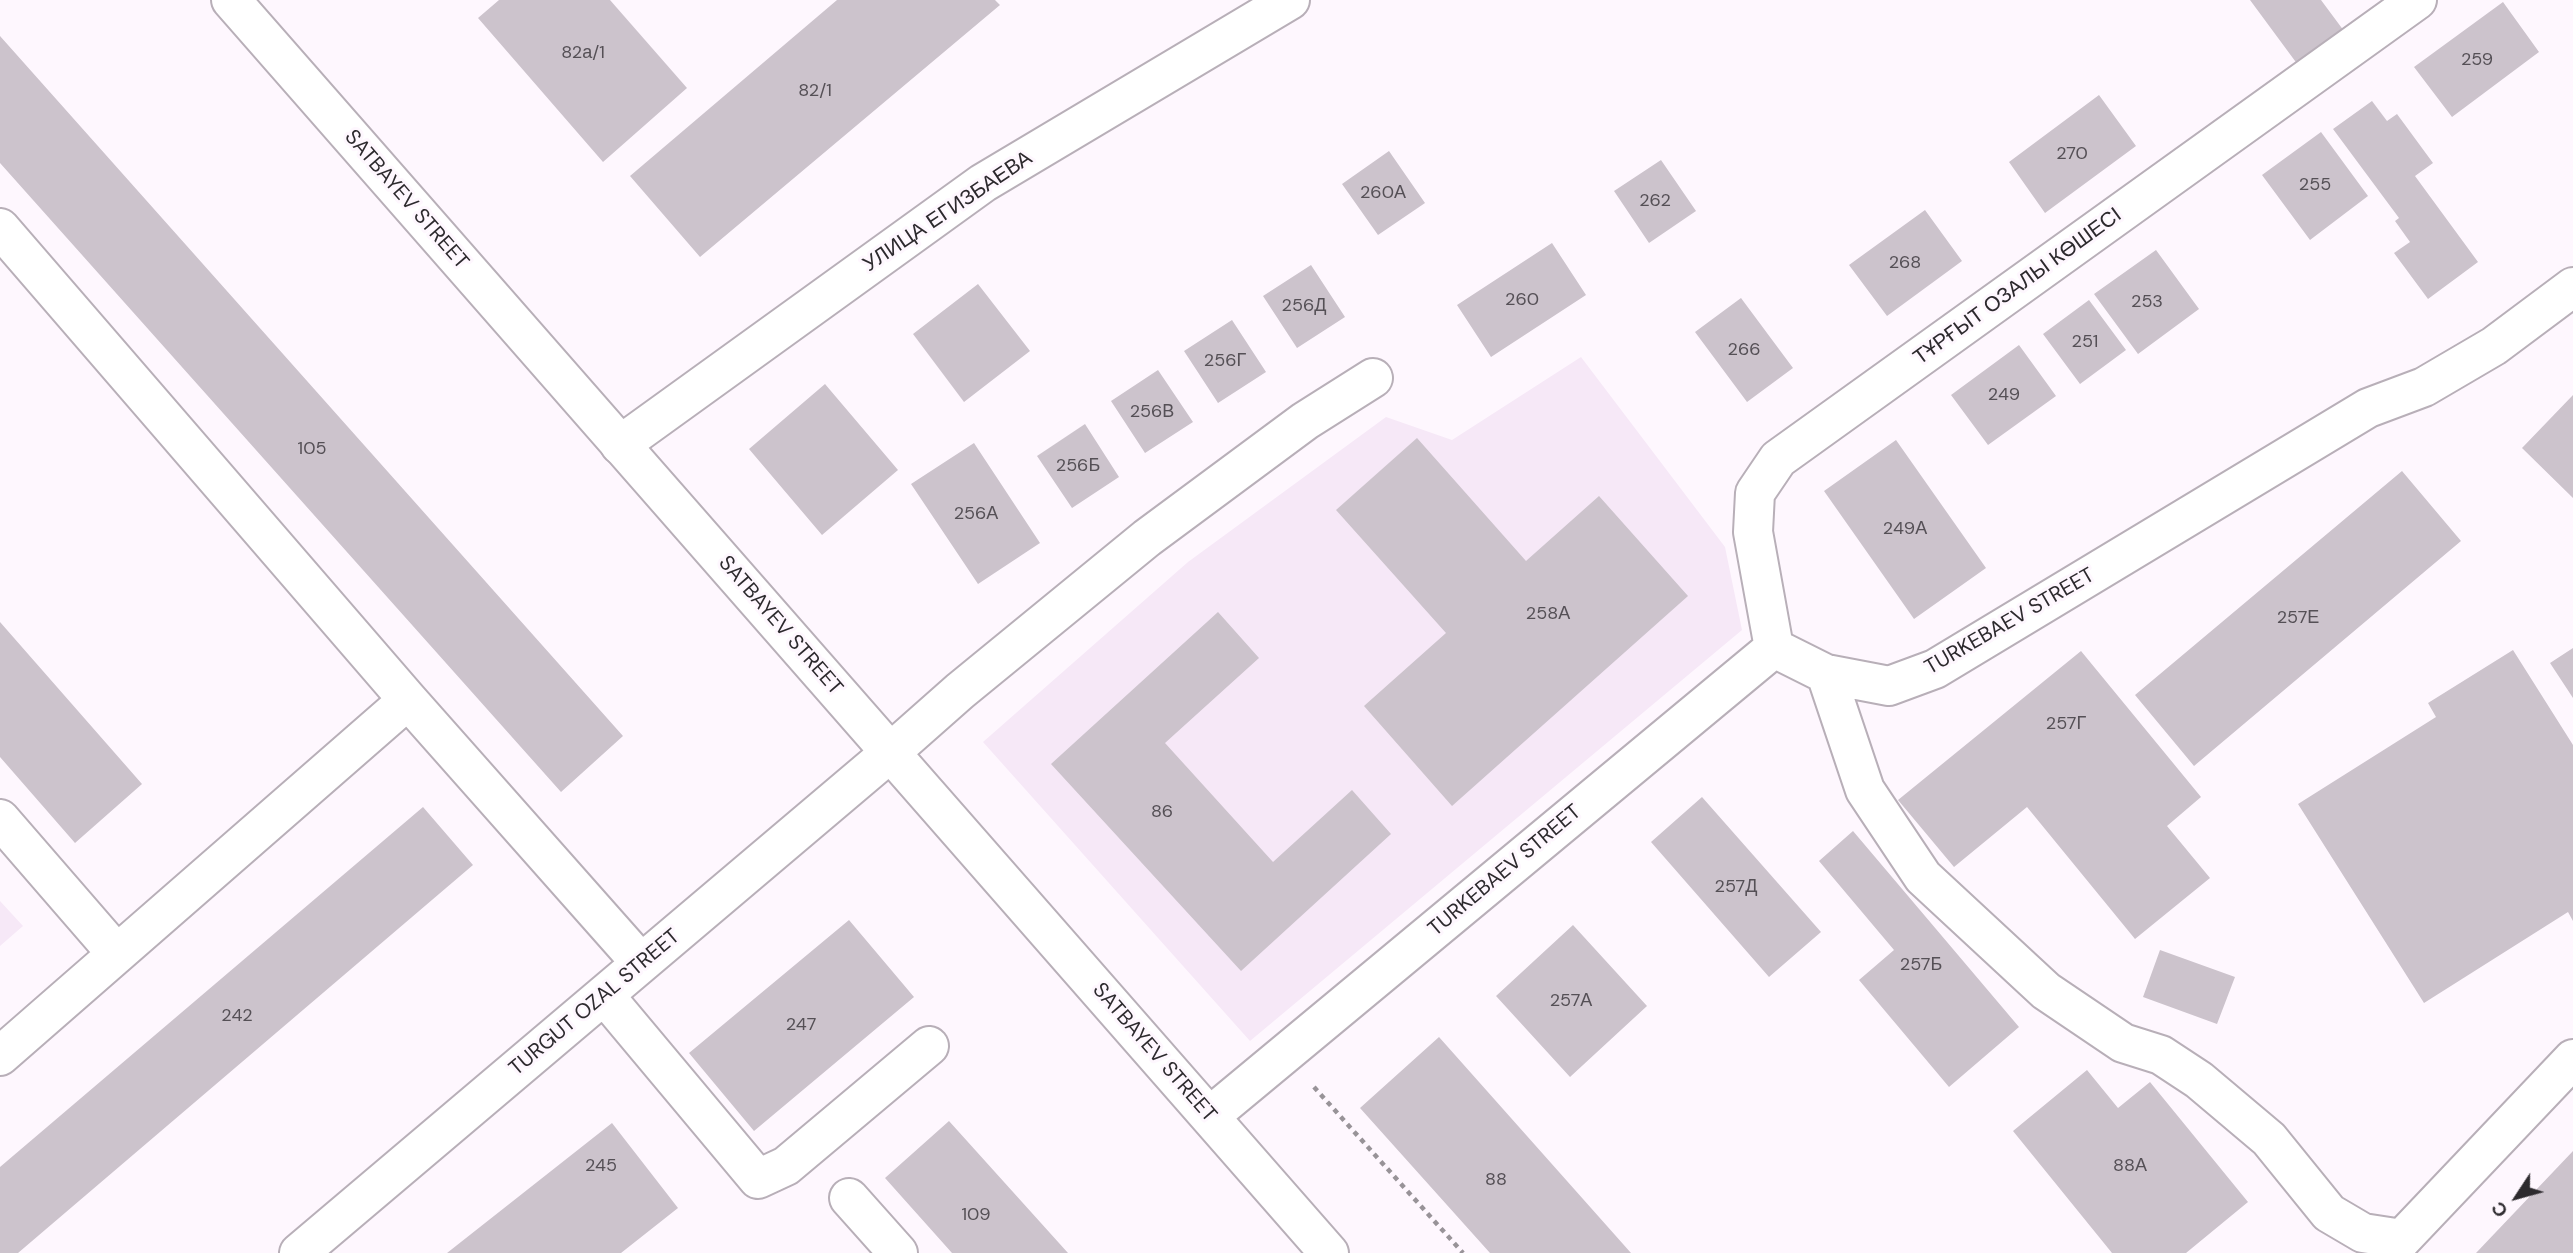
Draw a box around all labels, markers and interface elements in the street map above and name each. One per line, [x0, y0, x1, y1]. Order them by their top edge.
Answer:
house number: 82а/1 [561, 42, 605, 64]
house number: 259 [2461, 49, 2493, 71]
house number: 82/1 [798, 80, 832, 102]
street label: SATBAYEV STREET [339, 125, 473, 275]
house number: 270 [2056, 143, 2088, 165]
street label: УЛИЦА ЕГИЗБАЕВА [859, 146, 1037, 278]
house number: 255 [2299, 174, 2331, 196]
house number: 260А [1360, 182, 1406, 204]
house number: 262 [1639, 190, 1671, 212]
street label: ТҰРҒЫТ ОЗАЛЫ КӨШЕСІ [1909, 203, 2127, 371]
house number: 268 [1889, 252, 1921, 274]
house number: 260 [1505, 289, 1539, 311]
house number: 253 [2131, 291, 2163, 313]
house number: 256Д [1282, 295, 1326, 317]
house number: 251 [2072, 331, 2098, 353]
house number: 266 [1728, 339, 1760, 361]
house number: 256Г [1204, 350, 1246, 372]
house number: 249 [1988, 384, 2020, 406]
house number: 256В [1130, 401, 1174, 423]
house number: 105 [298, 438, 326, 460]
house number: 256Б [1056, 455, 1100, 477]
house number: 256А [954, 503, 998, 525]
house number: 249А [1883, 518, 1927, 540]
street label: SATBAYEV STREET [713, 551, 847, 701]
street label: TURKEBAEV STREET [1921, 563, 2099, 681]
house number: 258А [1526, 603, 1570, 625]
house number: 257Е [2277, 607, 2319, 629]
house number: 257Г [2046, 713, 2086, 735]
street label: TURKEBAEV STREET [1424, 800, 1586, 942]
house number: 86 [1151, 801, 1173, 823]
house number: 257Д [1715, 876, 1757, 898]
street label: TURGUT OZAL STREET [505, 924, 685, 1082]
house number: 257Б [1900, 954, 1942, 976]
street label: SATBAYEV STREET [1087, 978, 1221, 1128]
house number: 257А [1550, 990, 1592, 1012]
house number: 242 [221, 1005, 253, 1027]
house number: 247 [786, 1014, 816, 1036]
house number: 245 [585, 1155, 617, 1177]
house number: 88А [2113, 1155, 2147, 1177]
north arrow [2482, 1162, 2552, 1232]
house number: 88 [1485, 1169, 1507, 1191]
text: С [2485, 1197, 2514, 1223]
house number: 109 [961, 1204, 991, 1226]

